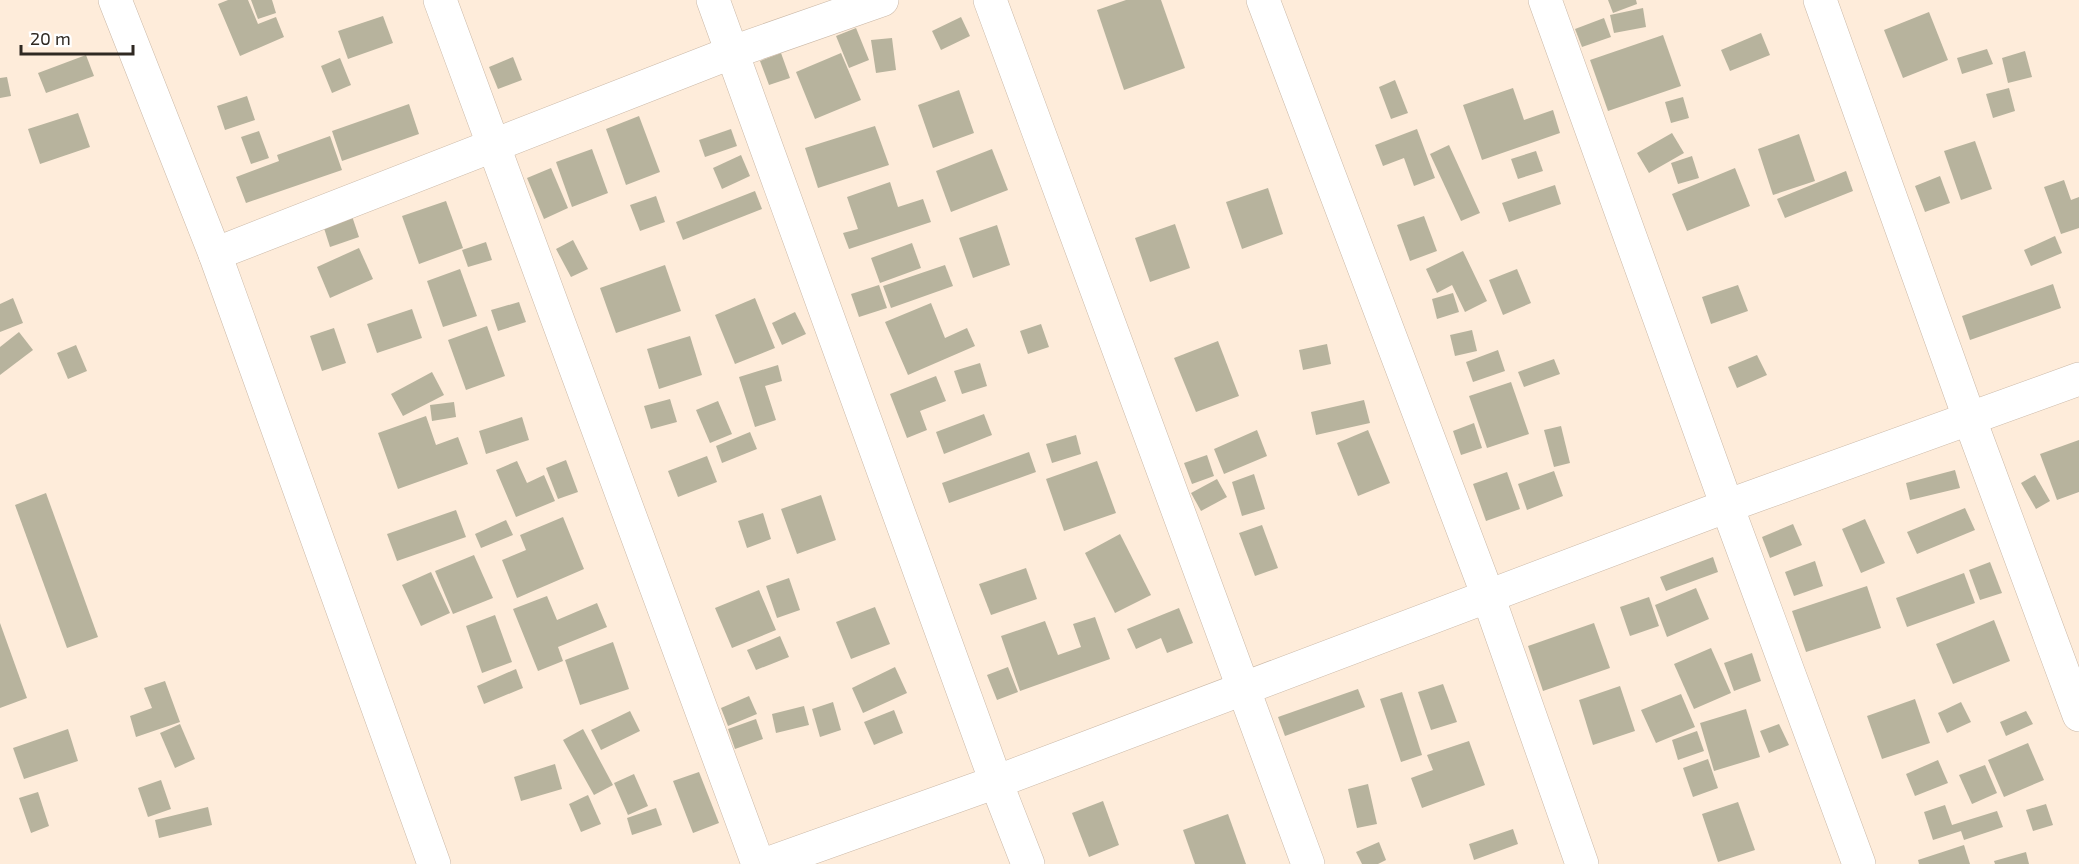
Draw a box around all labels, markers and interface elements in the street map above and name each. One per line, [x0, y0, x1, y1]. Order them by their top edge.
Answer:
scale bar [21, 18, 134, 56]
text: 20 m [30, 27, 71, 49]

